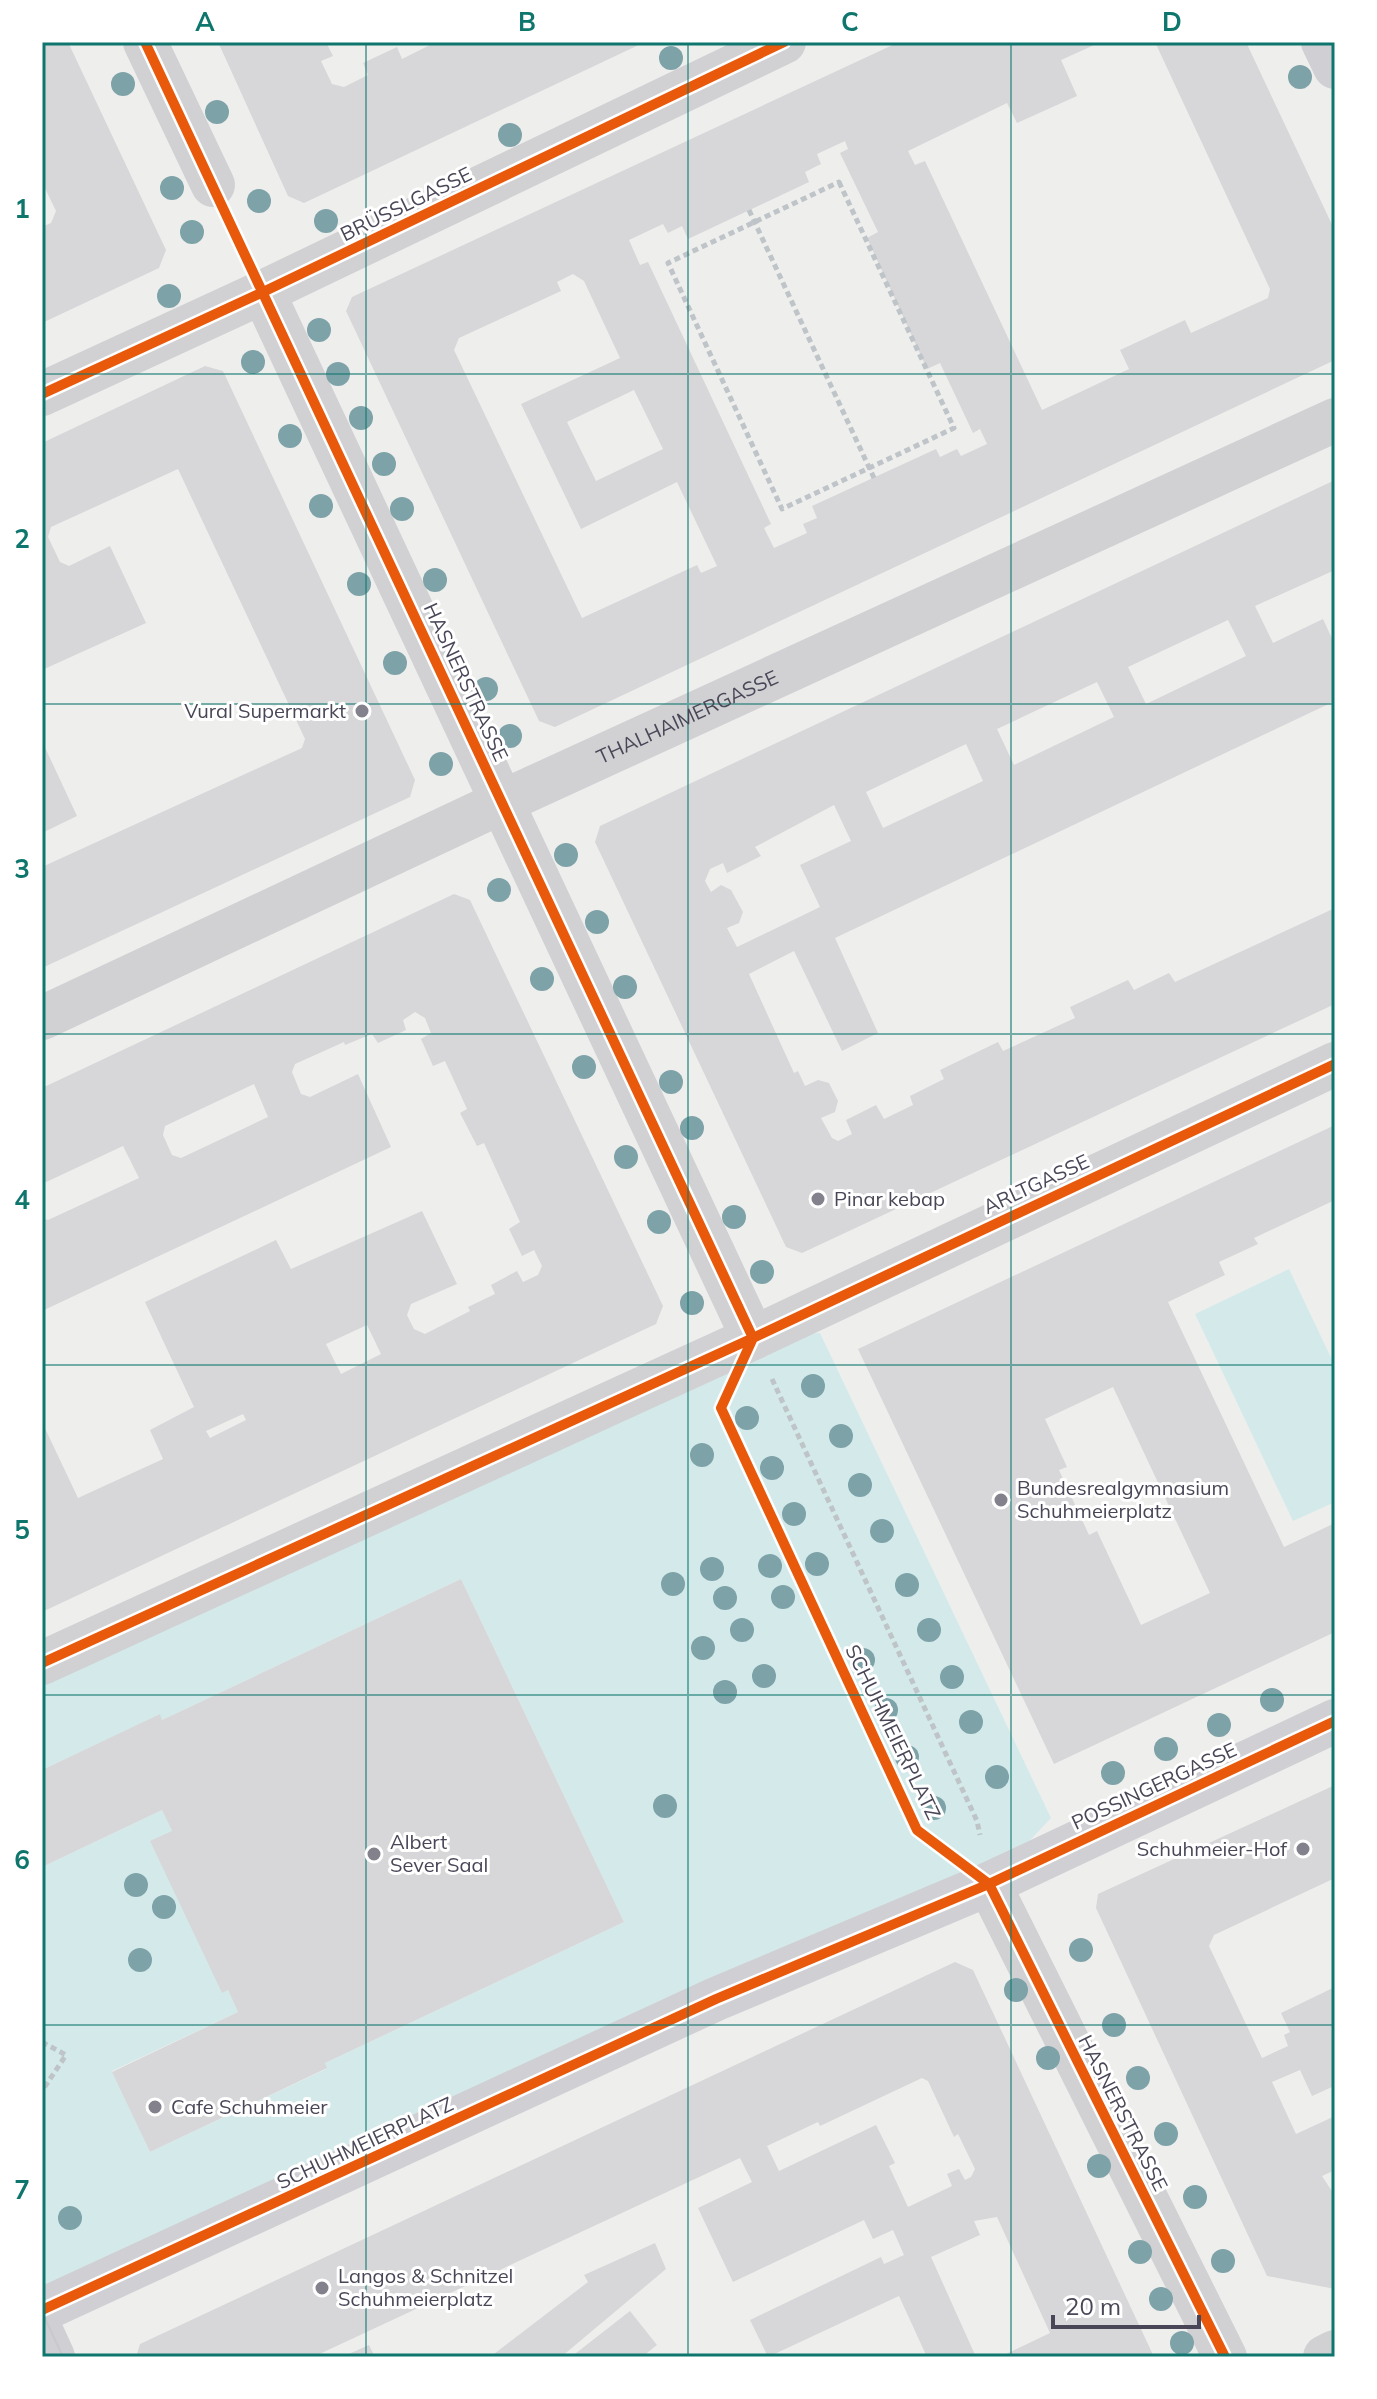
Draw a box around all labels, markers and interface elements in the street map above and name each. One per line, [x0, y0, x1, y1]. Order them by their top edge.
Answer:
text: A [195, 5, 215, 38]
text: B [518, 5, 536, 38]
text: C [841, 5, 859, 38]
text: D [1162, 5, 1182, 38]
street label: BRÜSSLGASSE [336, 161, 476, 246]
text: 1 [14, 192, 30, 225]
text: 2 [14, 522, 30, 555]
street label: HASNERSTRASSE [419, 599, 514, 765]
street label: THALHAIMERGASSE [592, 664, 782, 769]
place label: Vural Supermarkt [184, 698, 346, 723]
marker: Vural Supermarkt [353, 702, 371, 720]
text: 3 [14, 852, 30, 885]
street label: ARLTGASSE [979, 1148, 1093, 1219]
text: 4 [14, 1183, 30, 1216]
place label: Pinar kebap [834, 1186, 945, 1211]
marker: Pinar kebap [809, 1190, 827, 1208]
place label: Bundesrealgymnasium Schuhmeierplatz [1017, 1475, 1229, 1523]
marker: Bundesrealgymnasium Schuhmeierplatz [992, 1491, 1010, 1509]
text: 5 [14, 1513, 30, 1546]
street label: SCHUHMEIERPLATZ [840, 1640, 947, 1823]
street label: POSSINGERGASSE [1067, 1736, 1240, 1835]
place label: Albert Sever Saal [390, 1829, 488, 1877]
place label: Schuhmeier-Hof [1137, 1836, 1287, 1861]
marker: Schuhmeier-Hof [1294, 1840, 1312, 1858]
text: 6 [14, 1843, 30, 1876]
marker: Albert Sever Saal [365, 1845, 383, 1863]
street label: HASNERSTRASSE [1073, 2030, 1174, 2195]
street label: SCHUHMEIERPLATZ [273, 2091, 457, 2194]
place label: Cafe Schuhmeier [171, 2094, 328, 2119]
marker: Cafe Schuhmeier [146, 2098, 164, 2116]
text: 7 [14, 2173, 30, 2206]
place label: Langos & Schnitzel Schuhmeierplatz [338, 2263, 513, 2311]
marker: Langos & Schnitzel Schuhmeierplatz [313, 2279, 331, 2297]
scale bar [1053, 2279, 1199, 2329]
text: 20 m [1065, 2291, 1121, 2321]

